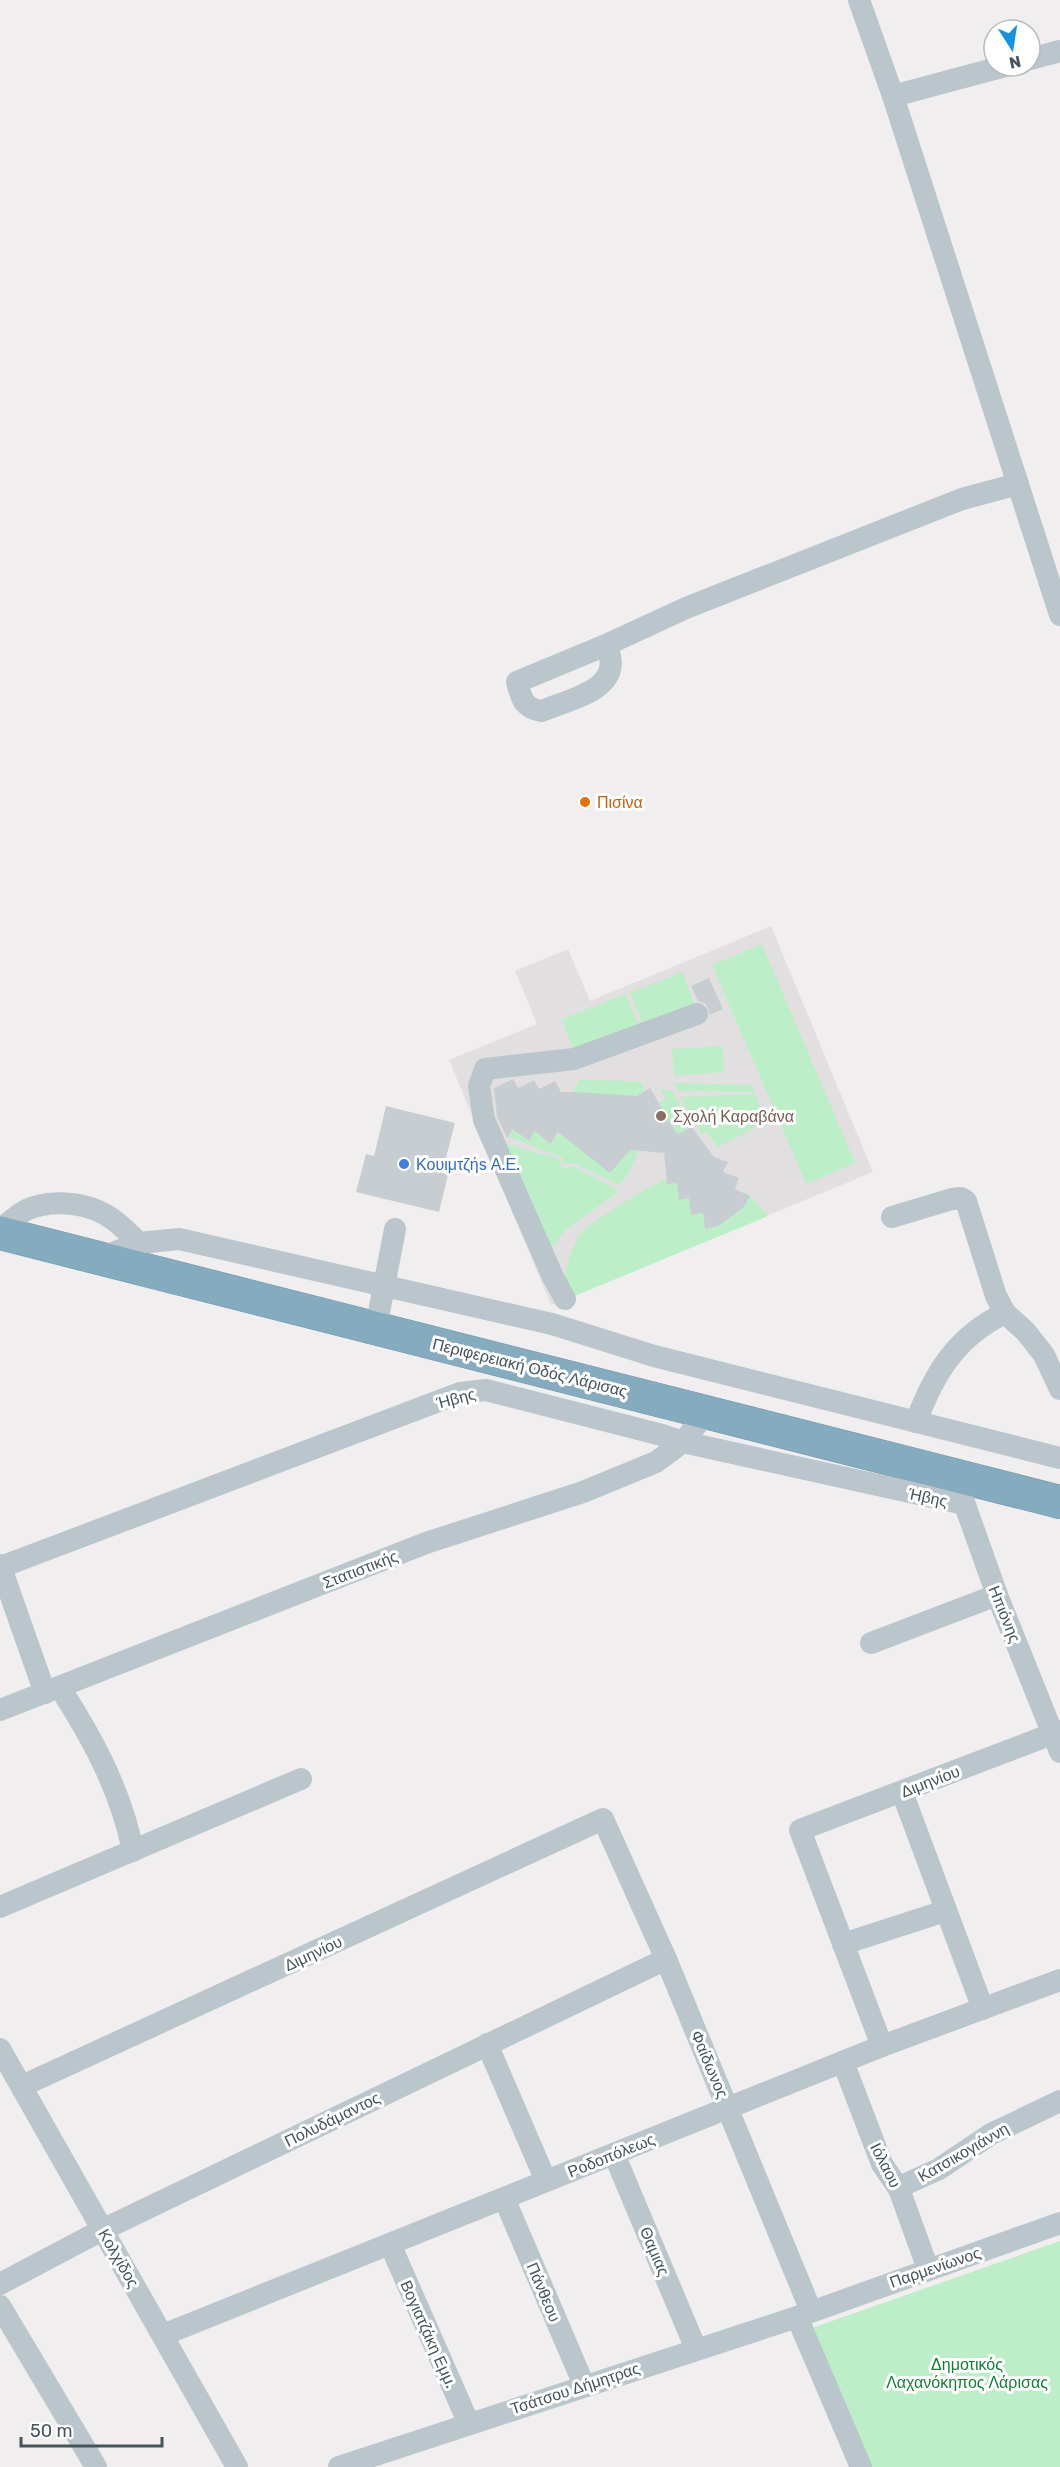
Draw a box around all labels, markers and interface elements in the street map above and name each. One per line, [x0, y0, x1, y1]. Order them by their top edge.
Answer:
north arrow [982, 18, 1042, 78]
text: N [1007, 52, 1023, 73]
place label: Πισίνα [597, 793, 643, 812]
marker: Πισίνα [578, 795, 592, 809]
place label: Σχολή Καραβάνα [673, 1107, 794, 1126]
marker: Σχολή Καραβάνα [654, 1109, 668, 1123]
place label: Κουιμτζήs Α.Ε. [416, 1155, 520, 1174]
marker: Κουιμτζήs Α.Ε. [397, 1157, 411, 1171]
street label: Περιφερειακή Οδός Λάρισας [431, 1334, 629, 1401]
street label: Ήβης [434, 1384, 478, 1413]
street label: Ήβης [906, 1484, 949, 1511]
street label: Στατιστικής [320, 1546, 401, 1592]
street label: Ηπιόνης [985, 1583, 1025, 1646]
street label: Διμηνίου [898, 1762, 962, 1801]
street label: Διμηνίου [281, 1932, 345, 1975]
street label: Φαίδωνος [687, 2028, 732, 2101]
street label: Πολυδάμαντος [281, 2088, 383, 2151]
street label: Κατσικογιάννη [914, 2119, 1012, 2186]
street label: Ροδοπόλεως [565, 2129, 658, 2182]
street label: Ιόλαου [866, 2140, 905, 2191]
street label: Θαμιας [636, 2224, 673, 2279]
street label: Κολχίδος [94, 2226, 143, 2291]
street label: Παρμενίωνος [887, 2243, 983, 2292]
street label: Πάνθεου [523, 2260, 564, 2325]
street label: Βογιατζάκη Εμμ. [396, 2278, 461, 2391]
park label: Δημοτικός Λαχανόκηπος Λάρισας [886, 2355, 1048, 2392]
street label: Τσάτσου Δήμητρας [508, 2359, 642, 2418]
scale bar [21, 2410, 162, 2448]
text: 50 m [30, 2420, 73, 2442]

